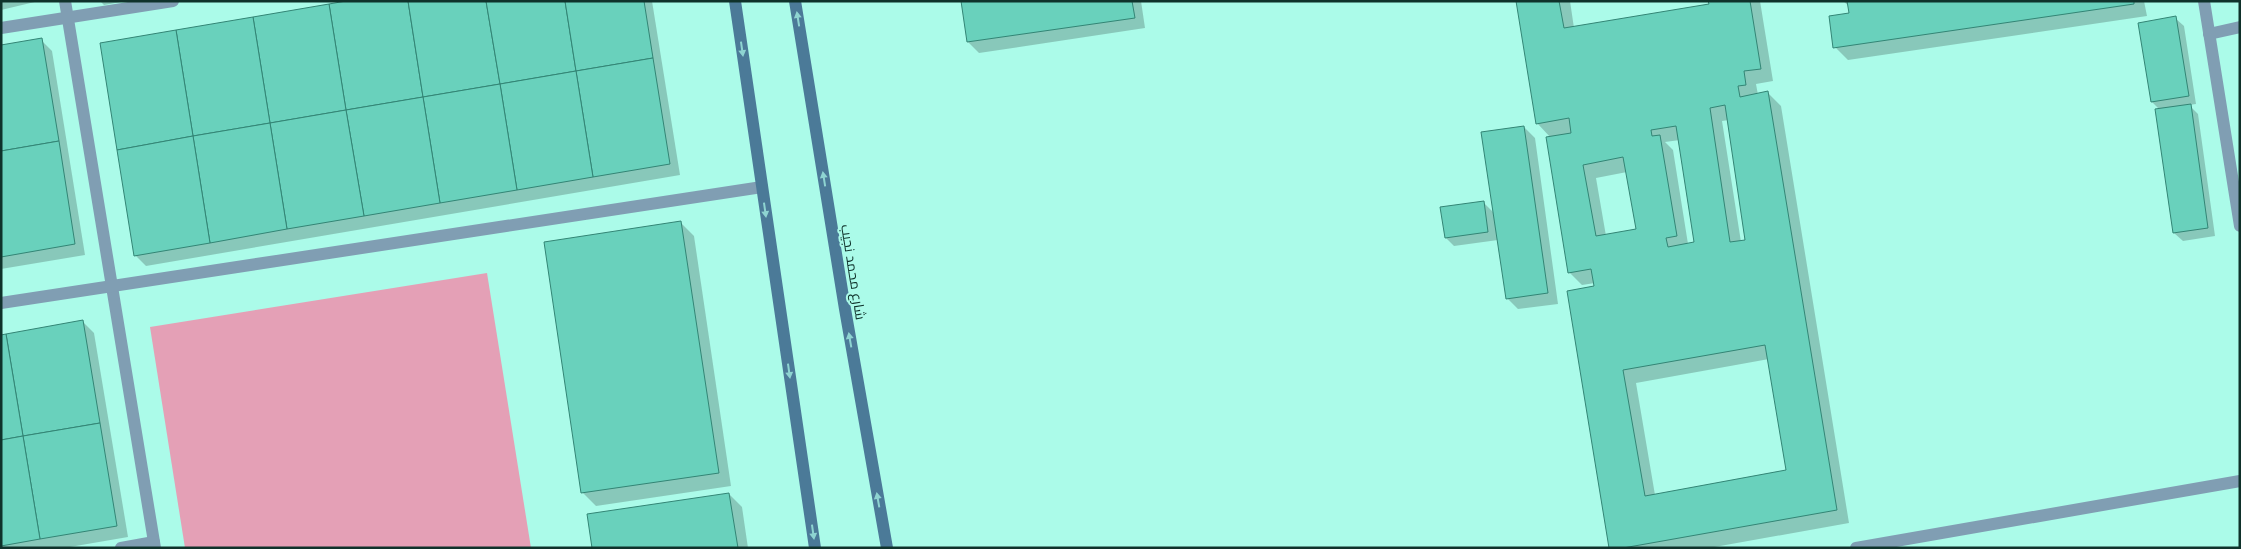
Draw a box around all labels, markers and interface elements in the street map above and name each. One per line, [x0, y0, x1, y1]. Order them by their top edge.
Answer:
one-way arrow [794, 11, 802, 27]
one-way arrow [738, 42, 746, 58]
one-way arrow [820, 171, 828, 187]
one-way arrow [762, 203, 770, 219]
street label: شارع محمد نجيب [837, 223, 871, 321]
one-way arrow [846, 331, 854, 347]
one-way arrow [785, 363, 793, 379]
one-way arrow [874, 491, 882, 507]
one-way arrow [809, 524, 817, 540]

